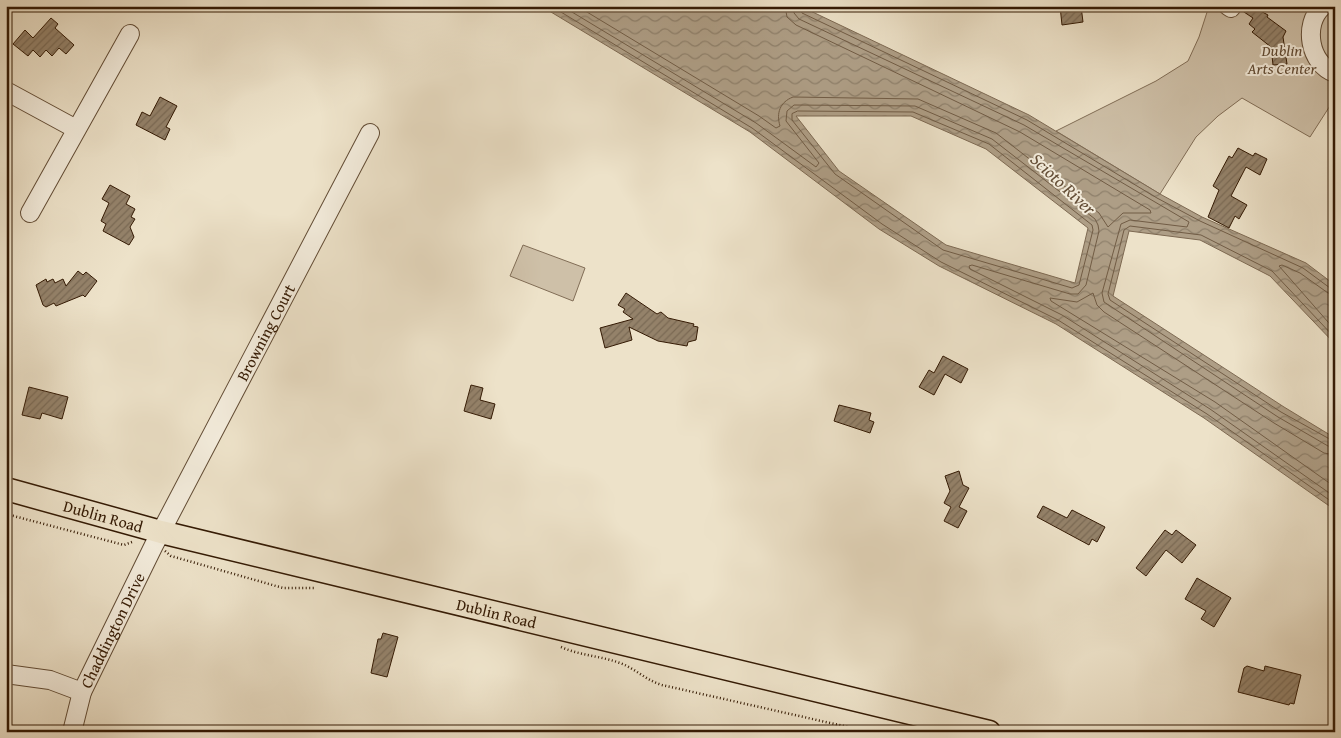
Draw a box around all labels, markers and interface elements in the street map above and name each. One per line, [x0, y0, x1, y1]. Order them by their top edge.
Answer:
park label: Dublin Arts Center [1247, 38, 1318, 80]
water label: Scioto River [1025, 146, 1103, 222]
street label: Browning Court [230, 279, 301, 385]
street label: Dublin Road [61, 494, 146, 539]
street label: Chaddington Drive [74, 568, 151, 692]
street label: Dublin Road [454, 592, 539, 634]

